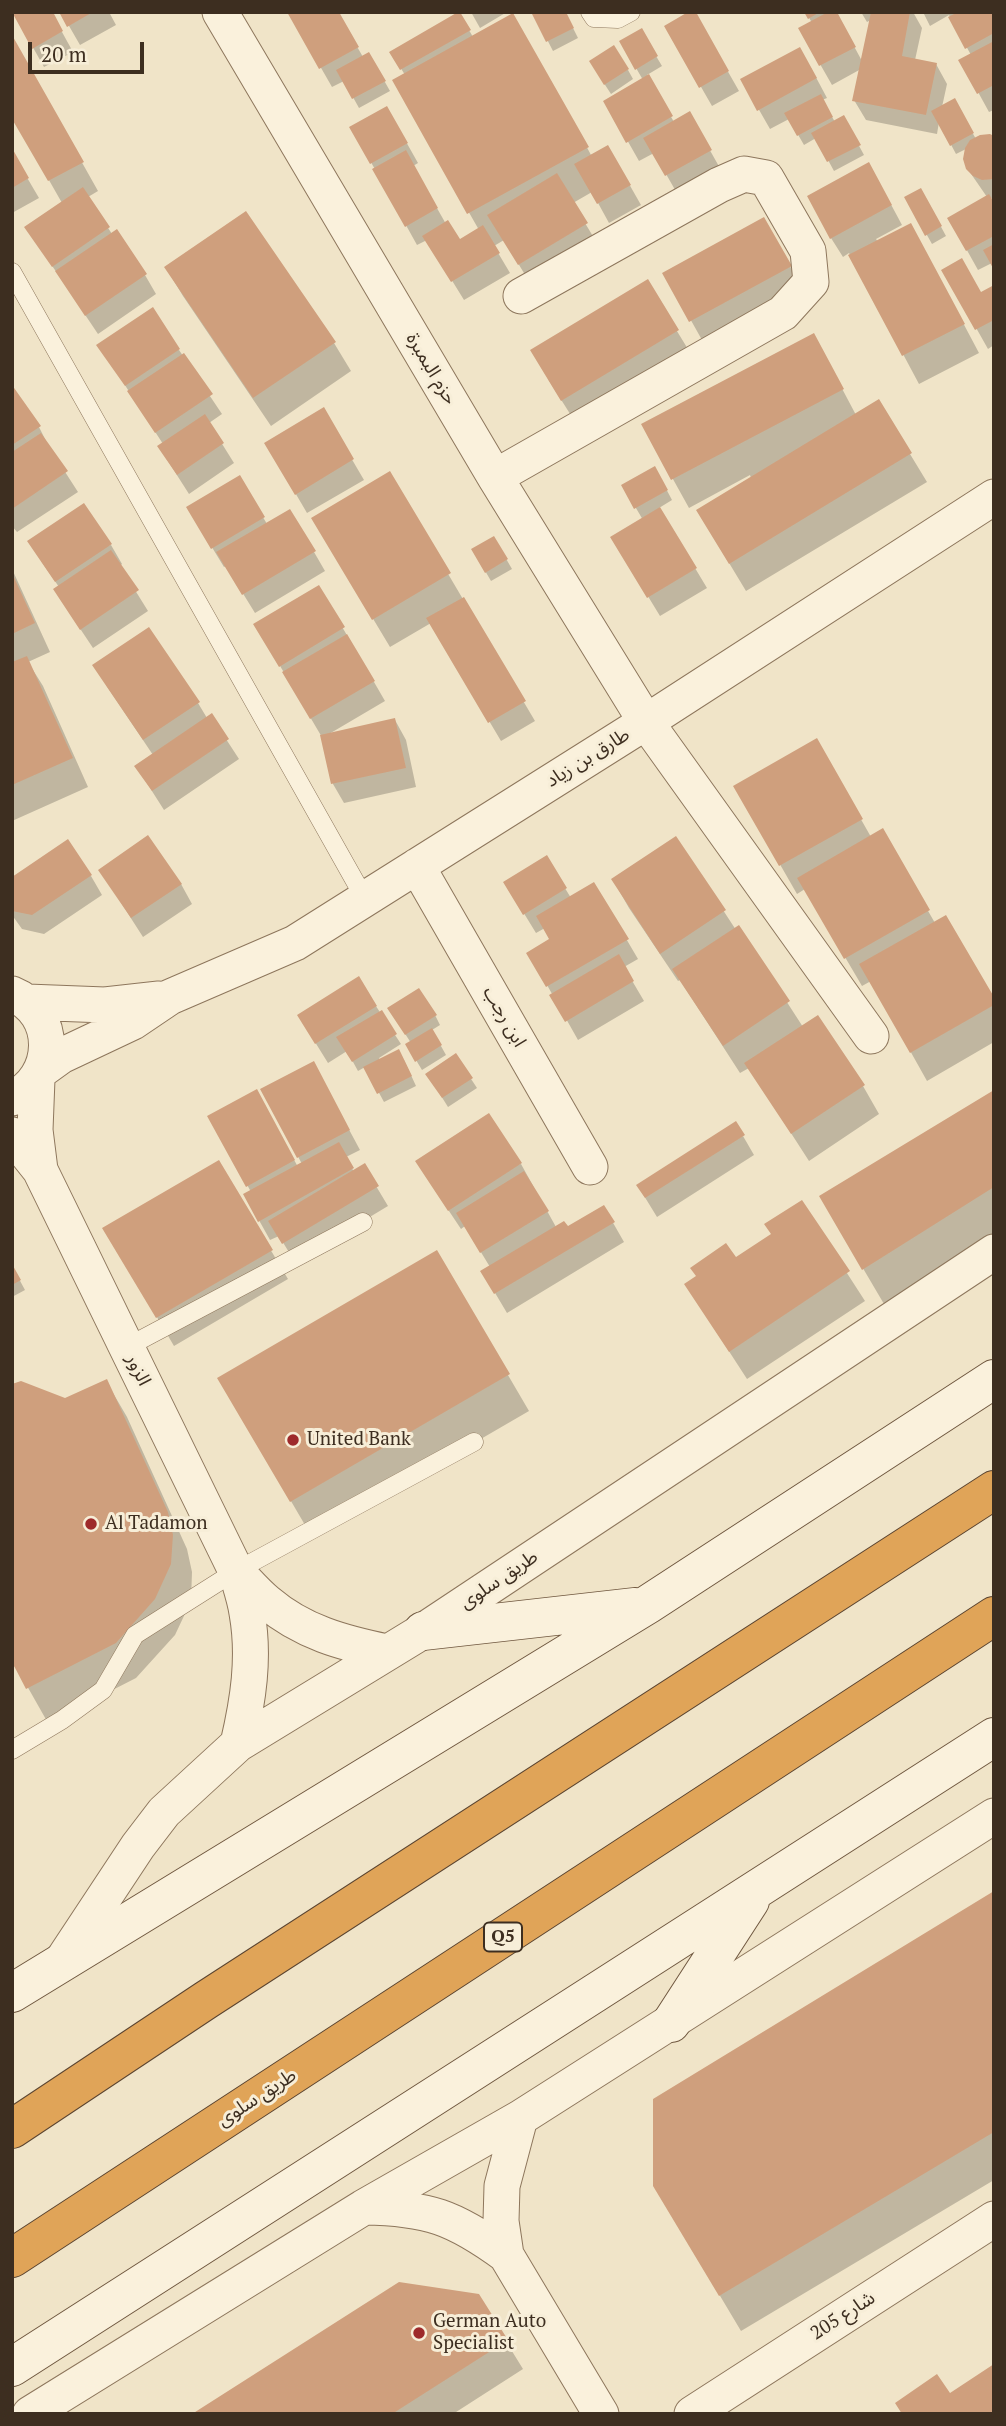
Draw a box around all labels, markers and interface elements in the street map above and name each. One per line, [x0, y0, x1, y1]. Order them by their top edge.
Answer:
scale bar [32, 28, 147, 72]
text: 20 m [41, 40, 87, 68]
street label: حزم البمبرة [401, 329, 461, 409]
street label: طارق بن زياد [542, 723, 634, 793]
street label: ابن رجب [478, 983, 530, 1051]
street label: الزور [121, 1350, 155, 1390]
place label: United Bank [307, 1429, 411, 1451]
marker: United Bank [285, 1432, 301, 1448]
place label: Al Tadamon [105, 1513, 207, 1535]
marker: Al Tadamon [83, 1516, 99, 1532]
street label: طريق سلوى [456, 1546, 542, 1614]
road number: Q5 [484, 1923, 522, 1952]
street label: طريق سلوى [213, 2064, 301, 2132]
street label: شارع 205 [807, 2287, 879, 2345]
place label: German Auto Specialist [433, 2311, 546, 2355]
marker: German Auto Specialist [411, 2325, 427, 2341]

